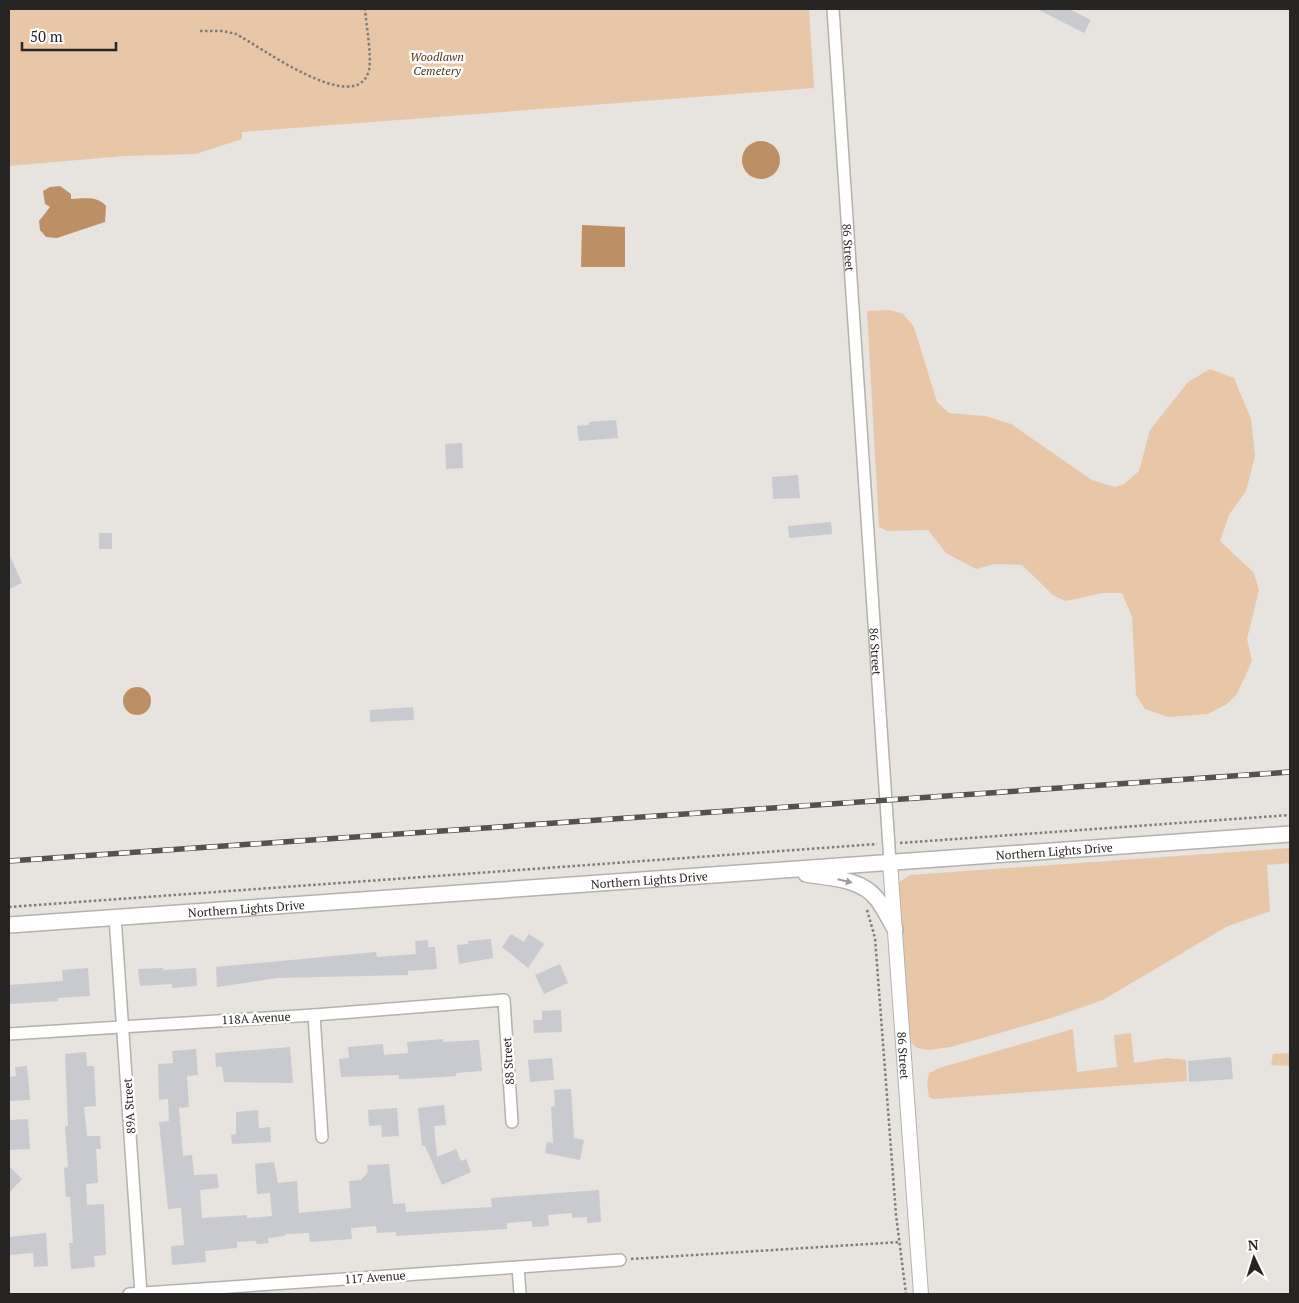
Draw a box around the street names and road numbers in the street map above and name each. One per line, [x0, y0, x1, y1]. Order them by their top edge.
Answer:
street label: 86 Street [840, 223, 858, 272]
street label: 86 Street [867, 627, 885, 676]
street label: Northern Lights Drive [995, 839, 1113, 862]
street label: Northern Lights Drive [590, 868, 708, 891]
street label: Northern Lights Drive [187, 897, 305, 920]
street label: 118A Avenue [221, 1009, 291, 1027]
street label: 86 Street [895, 1031, 913, 1080]
street label: 88 Street [499, 1036, 517, 1085]
street label: 89A Street [120, 1077, 138, 1134]
street label: 117 Avenue [344, 1267, 406, 1287]

